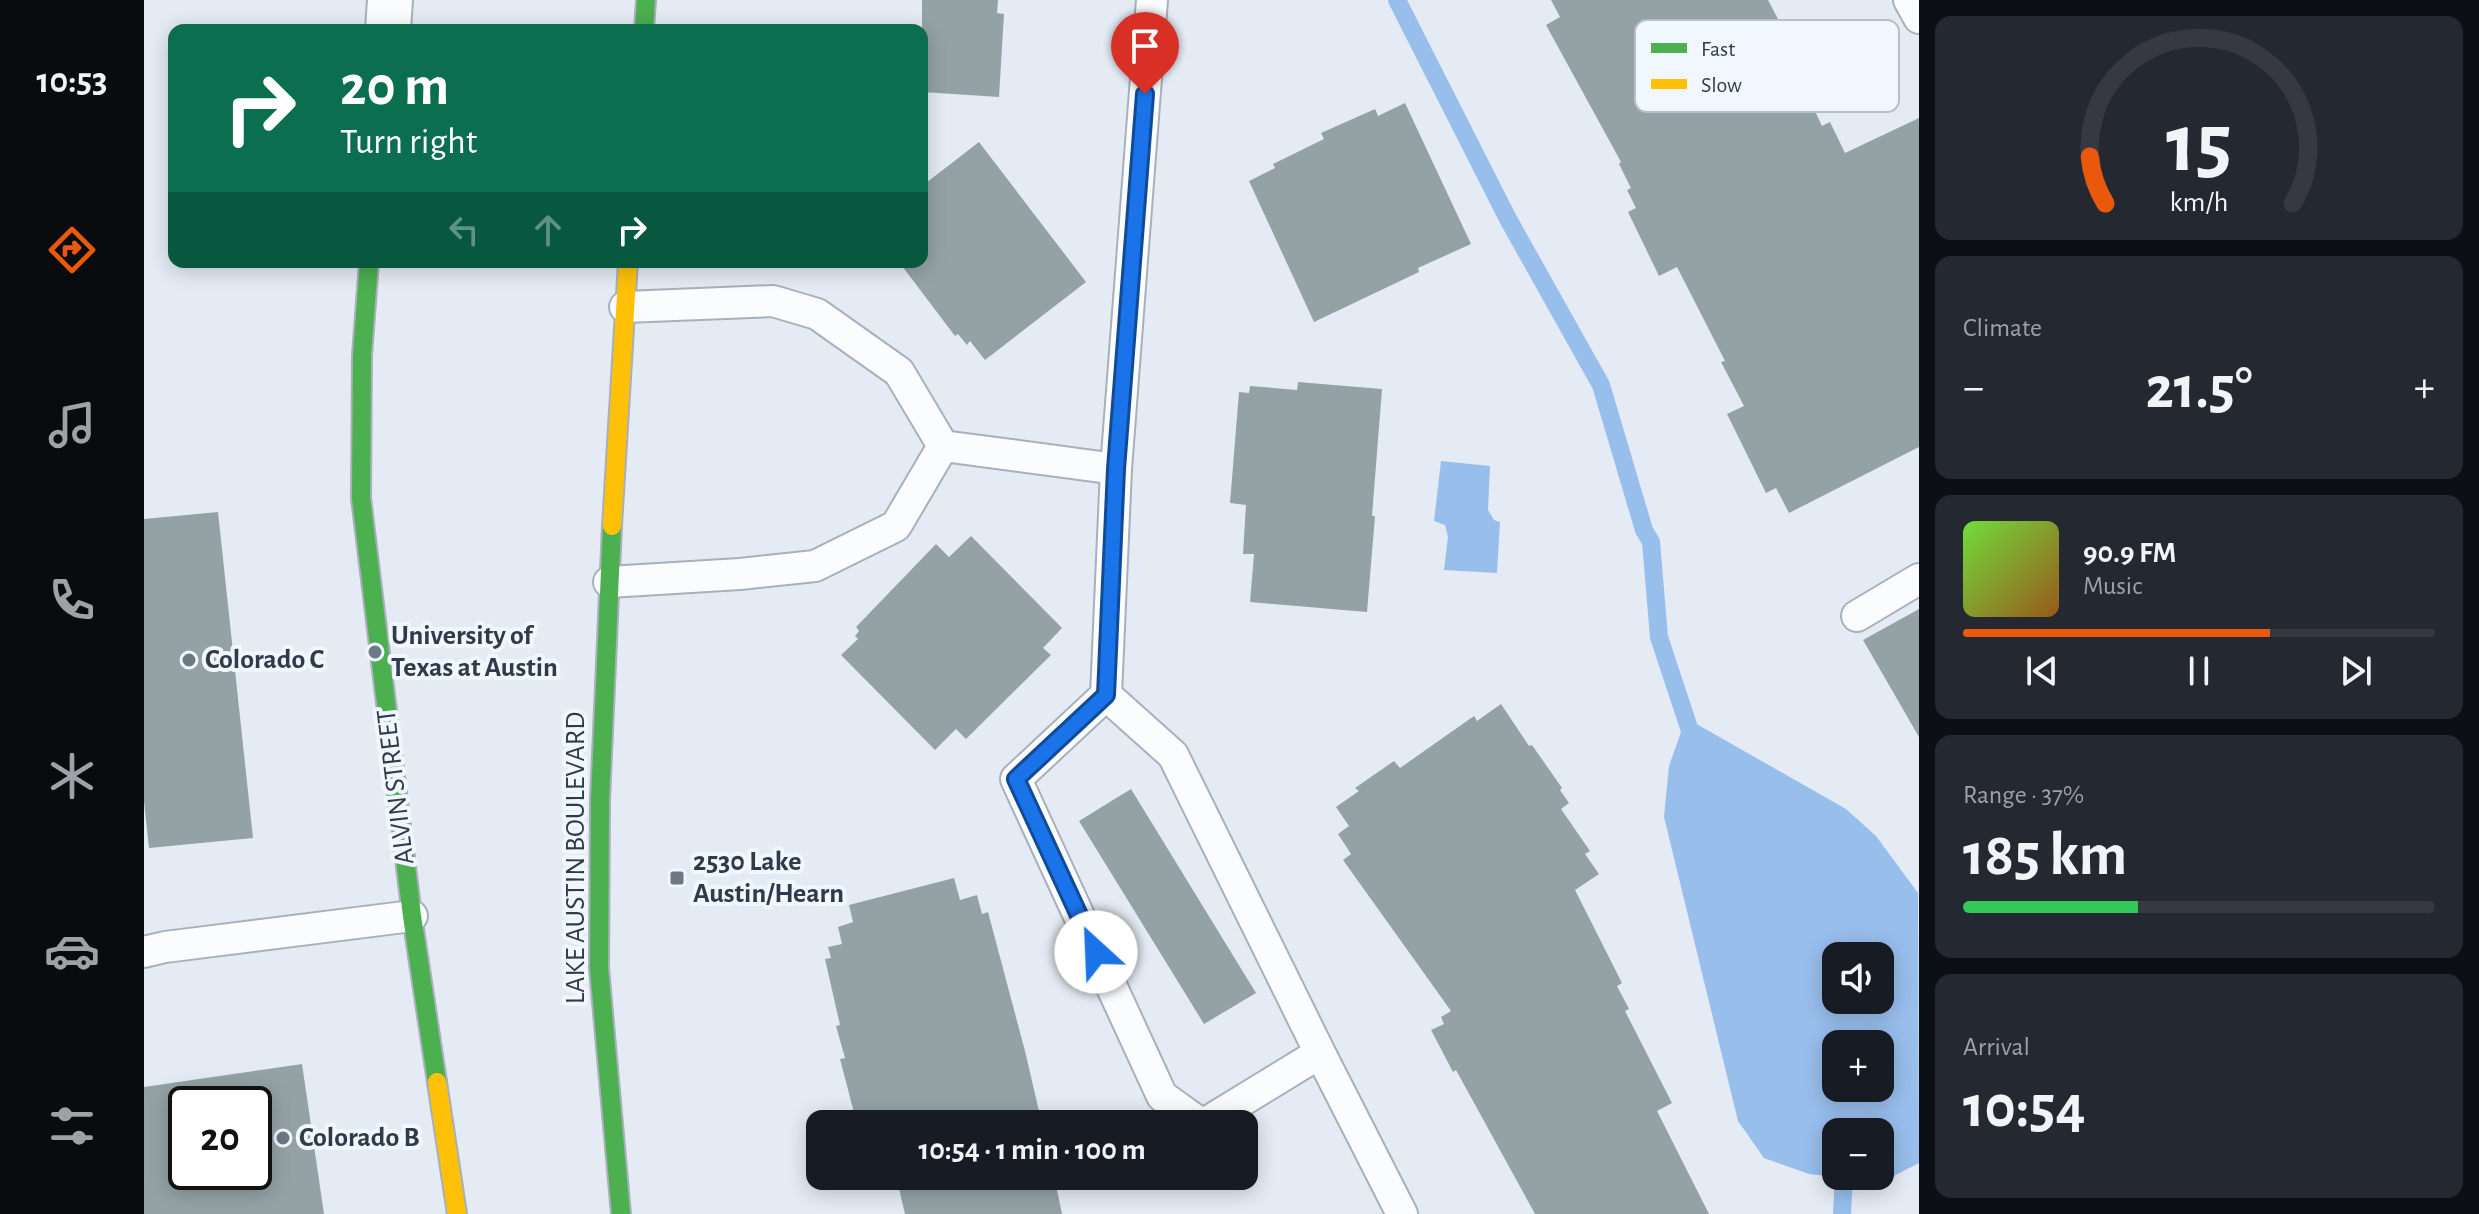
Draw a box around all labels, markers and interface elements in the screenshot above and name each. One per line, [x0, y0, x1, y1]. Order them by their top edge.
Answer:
pin [1111, 12, 1179, 94]
legend [1635, 20, 1899, 112]
icon: arrive [1123, 24, 1167, 68]
text: Fast [1701, 38, 1735, 60]
icon: right [208, 56, 312, 160]
text: 20 m [340, 59, 449, 115]
text: 10:53 [36, 63, 108, 99]
text: Slow [1701, 74, 1742, 96]
text: 15 [2166, 102, 2232, 186]
text: Turn right [340, 124, 477, 160]
text: km/h [2170, 188, 2228, 217]
icon: left [442, 208, 486, 252]
icon: ahead [526, 208, 570, 252]
icon: right [610, 208, 654, 252]
icon: directions [44, 222, 100, 278]
text: Climate [1963, 315, 2042, 341]
text: 21.5° [2145, 359, 2253, 419]
text: − [1963, 366, 1984, 410]
text: + [2414, 366, 2435, 410]
icon: music [44, 397, 100, 453]
text: 90.9 FM [2083, 538, 2176, 568]
icon: phone [44, 572, 100, 628]
text: Music [2083, 573, 2142, 599]
place label: University of Texas at Austin [391, 622, 558, 682]
marker: University of Texas at Austin [366, 643, 384, 661]
place label: Colorado C [205, 646, 325, 674]
icon: previous [2020, 649, 2064, 693]
icon: pause [2177, 649, 2221, 693]
icon: next [2334, 649, 2378, 693]
marker: Colorado C [180, 651, 198, 669]
street label: ALVIN STREET [373, 707, 419, 866]
street label: LAKE AUSTIN BOULEVARD [562, 712, 590, 1004]
icon: climate [44, 748, 100, 804]
text: Range · 37% [1963, 782, 2084, 808]
text: 185 km [1963, 826, 2127, 886]
place label: 2530 Lake Austin/Hearn [693, 848, 844, 908]
marker: 2530 Lake Austin/Hearn [668, 869, 686, 887]
position arrow [1054, 910, 1138, 994]
icon: car [44, 923, 100, 979]
map controls [1822, 942, 1894, 1190]
button: sound [1822, 942, 1894, 1014]
button: + [1822, 1030, 1894, 1102]
text: Arrival [1963, 1034, 2030, 1060]
text: 10:54 [1963, 1078, 2086, 1138]
speed limit sign: 20 [168, 1086, 272, 1190]
icon: filters [44, 1098, 100, 1154]
button: − [1822, 1118, 1894, 1190]
place label: Colorado B [299, 1124, 420, 1152]
marker: Colorado B [274, 1129, 292, 1147]
text: 10:54 · 1 min · 100 m [918, 1135, 1146, 1165]

